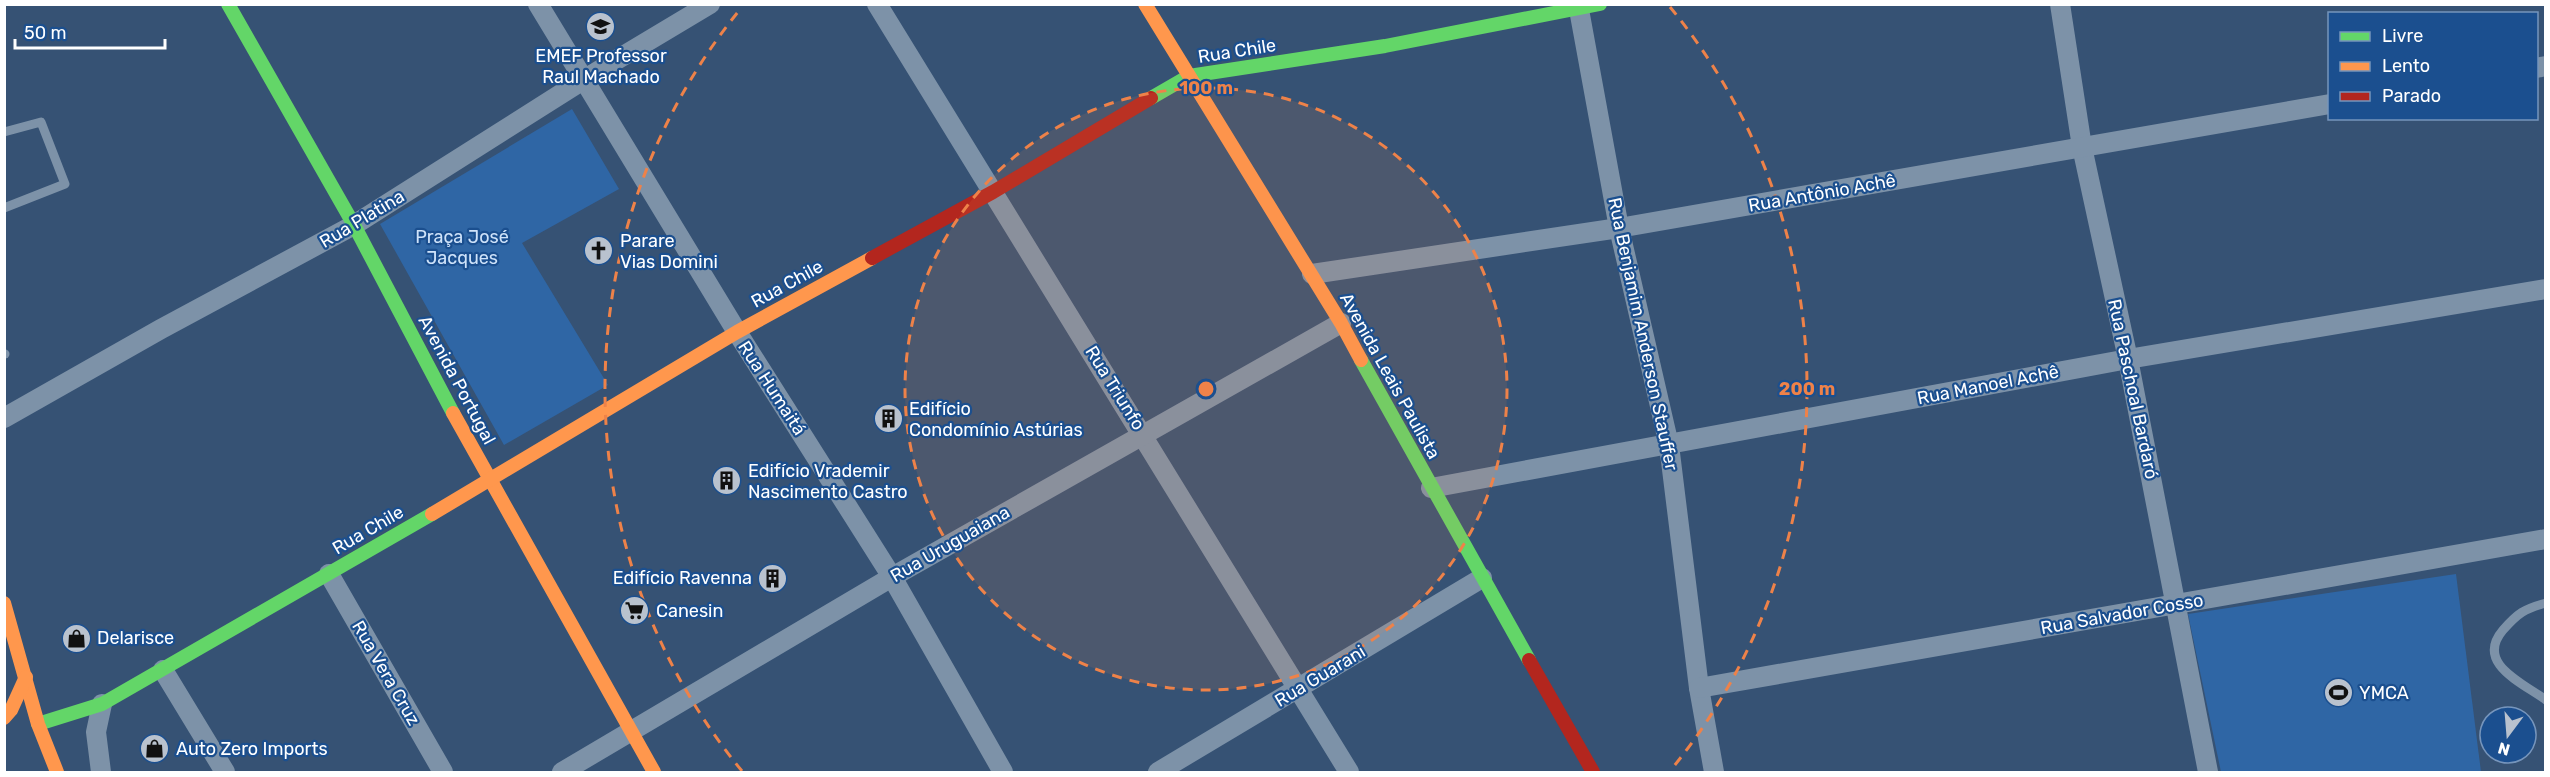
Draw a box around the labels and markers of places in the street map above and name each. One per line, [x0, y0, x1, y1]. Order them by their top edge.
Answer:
school or university icon: EMEF Professor Raul Machado [585, 11, 617, 43]
place label: EMEF Professor Raul Machado [535, 45, 667, 88]
place label: Parare Vias Domini [620, 230, 718, 273]
church icon: Parare Vias Domini [583, 235, 615, 267]
centre of rings [1196, 379, 1216, 399]
place label: Edifício Condomínio Astúrias [909, 398, 1083, 441]
building icon: Edifício Condomínio Astúrias [872, 403, 904, 435]
place label: Edifício Vrademir Nascimento Castro [748, 460, 908, 503]
building icon: Edifício Vrademir Nascimento Castro [711, 465, 743, 497]
building icon: Edifício Ravenna [757, 562, 789, 594]
place label: Edifício Ravenna [613, 567, 752, 589]
supermarket icon: Canesin [619, 595, 651, 627]
place label: Canesin [656, 600, 723, 622]
shop icon: Delarisce [60, 622, 92, 654]
place label: Delarisce [97, 627, 174, 649]
sports icon: YMCA [2322, 677, 2354, 709]
place label: YMCA [2359, 682, 2409, 704]
shop icon: Auto Zero Imports [139, 733, 171, 765]
place label: Auto Zero Imports [176, 738, 328, 760]

